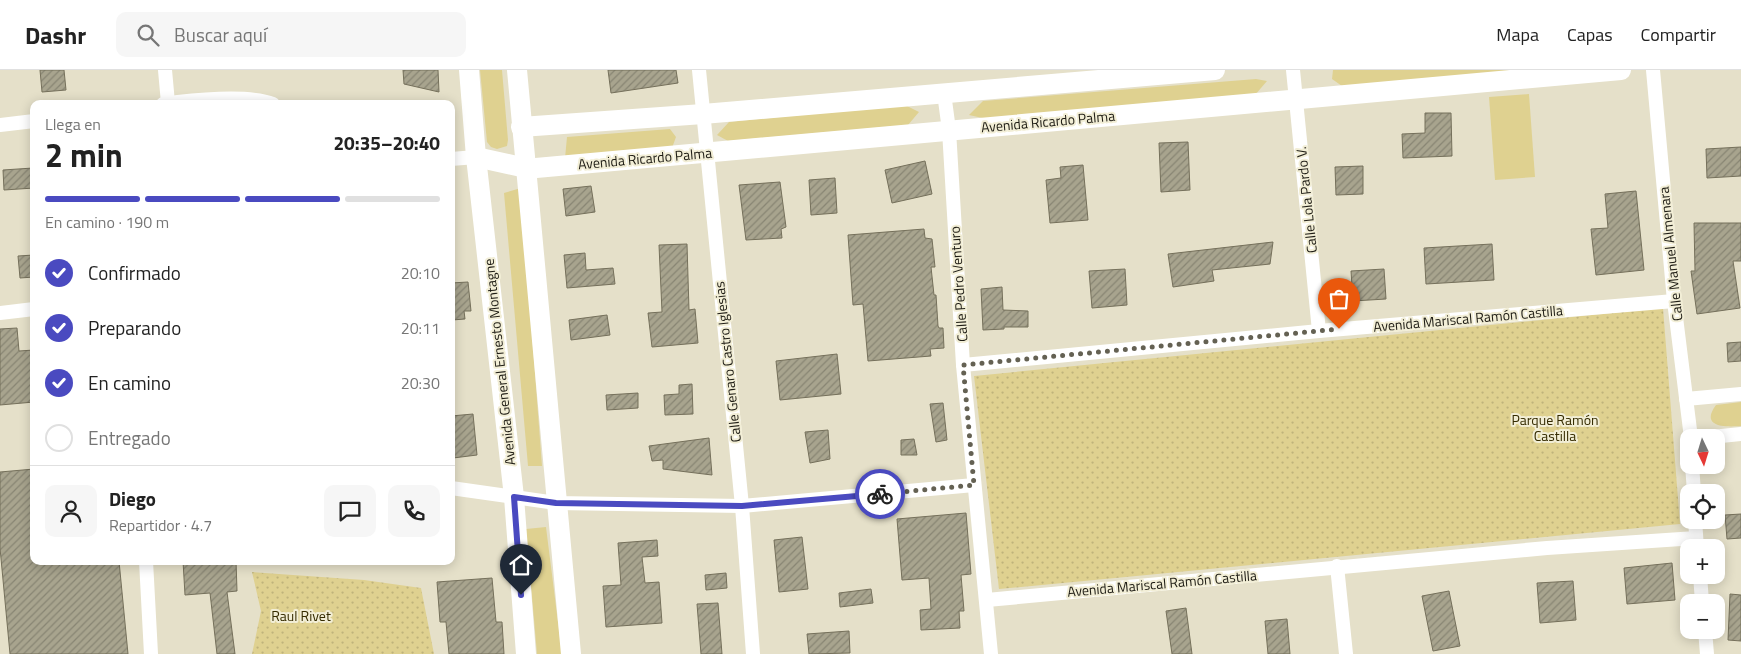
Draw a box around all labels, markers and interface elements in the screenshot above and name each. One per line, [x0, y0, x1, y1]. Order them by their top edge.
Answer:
search box [116, 12, 466, 57]
text: Dashr [25, 17, 86, 53]
text: Buscar aquí [174, 20, 267, 49]
icon: search [134, 21, 162, 49]
text: Mapa [1496, 21, 1539, 48]
text: Capas [1567, 21, 1613, 48]
text: Compartir [1641, 21, 1716, 48]
street label: Avenida Ricardo Palma [980, 105, 1116, 137]
text: Llega en [45, 112, 101, 136]
text: 20:35–20:40 [333, 128, 440, 157]
text: 2 min [45, 131, 123, 179]
street label: Avenida Ricardo Palma [577, 142, 713, 174]
street label: Calle Lola Pardo V. [1290, 146, 1322, 254]
street label: Calle Manuel Almenara [1652, 186, 1688, 322]
text: En camino · 190 m [45, 210, 169, 234]
street label: Calle Pedro Venturo [943, 225, 973, 343]
text: Confirmado [88, 258, 181, 287]
street label: Avenida General Ernesto Montagne [478, 258, 520, 466]
icon: check [45, 259, 73, 287]
text: 20:10 [401, 261, 440, 285]
pin [1318, 278, 1360, 329]
street label: Calle Genaro Castro Iglesias [708, 280, 746, 444]
icon: bag [1325, 285, 1353, 313]
street label: Avenida Mariscal Ramón Castilla [1372, 299, 1564, 337]
text: Preparando [88, 313, 181, 342]
icon: check [45, 314, 73, 342]
text: 20:11 [401, 316, 440, 340]
text: En camino [88, 368, 171, 397]
icon: check [45, 369, 73, 397]
text: 20:30 [401, 371, 440, 395]
park label: Parque Ramón Castilla [1511, 409, 1599, 446]
text: Entregado [88, 423, 171, 452]
north arrow [1680, 429, 1725, 474]
map controls [1680, 429, 1725, 639]
courier [855, 469, 905, 519]
icon: bike [866, 480, 894, 508]
text: Diego [109, 484, 156, 513]
button: locate [1680, 484, 1725, 529]
button: person [45, 485, 97, 537]
button: chat [324, 485, 376, 537]
button: phone [388, 485, 440, 537]
text: Repartidor · 4.7 [109, 513, 212, 537]
button: + [1680, 539, 1725, 584]
pin [500, 544, 542, 595]
icon: home [507, 551, 535, 579]
street label: Avenida Mariscal Ramón Castilla [1066, 564, 1258, 602]
button: − [1680, 594, 1725, 639]
park label: Raul Rivet [271, 605, 331, 626]

